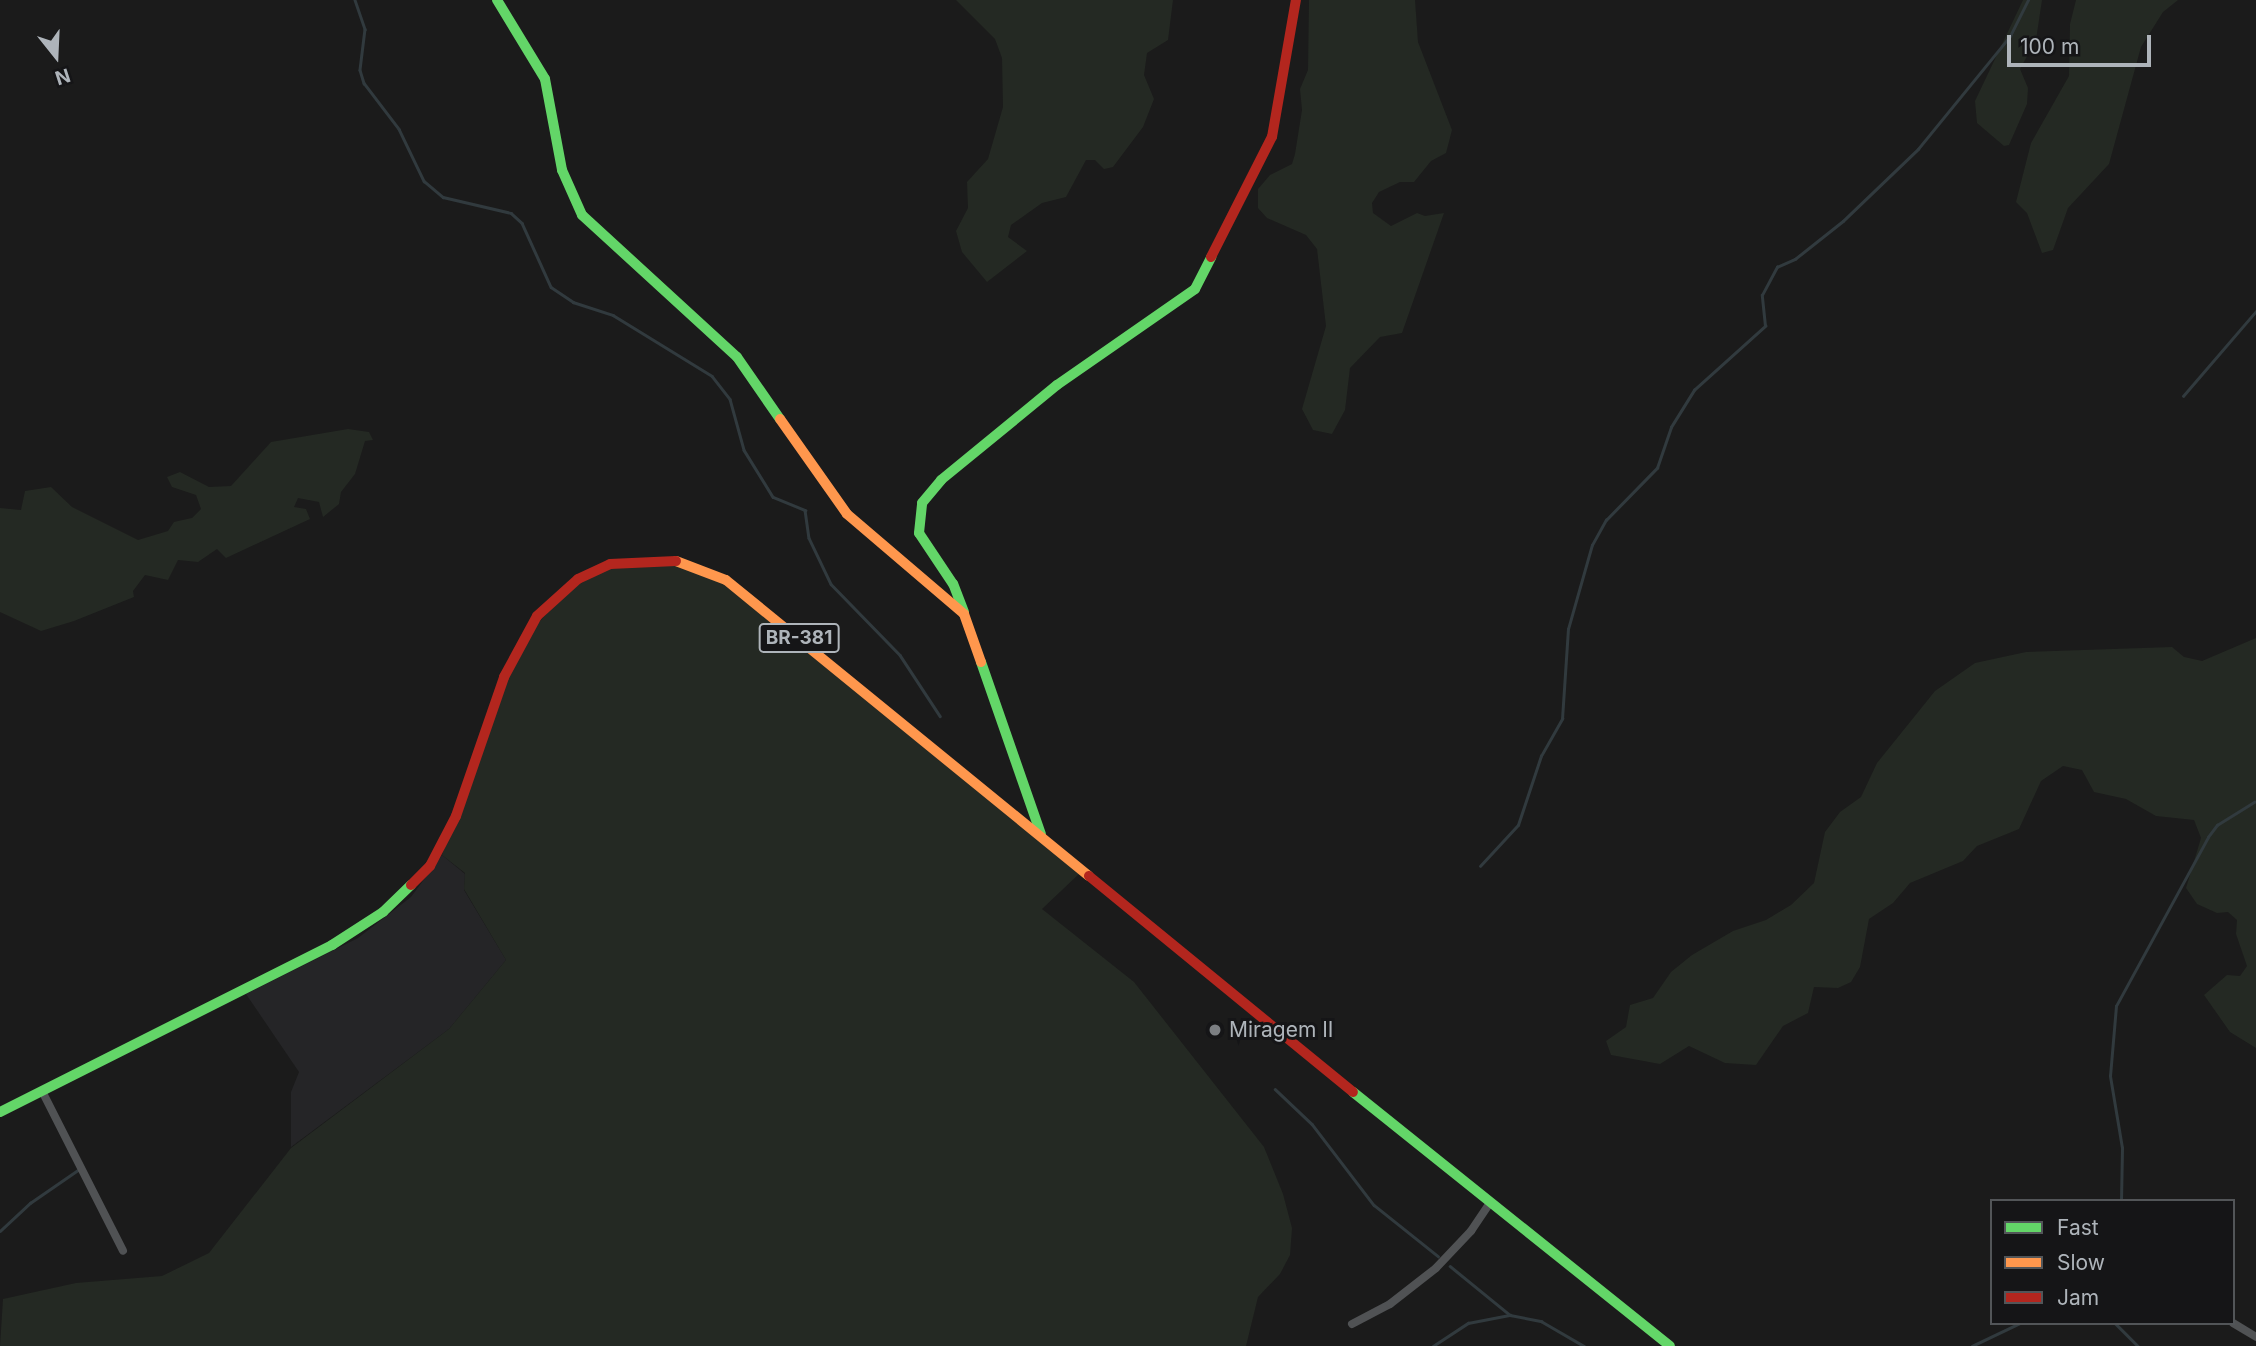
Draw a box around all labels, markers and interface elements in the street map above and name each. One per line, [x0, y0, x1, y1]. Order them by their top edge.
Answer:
north arrow [21, 21, 91, 91]
scale bar [2011, 21, 2154, 65]
text: 100 m [2020, 34, 2079, 59]
text: N [52, 63, 73, 90]
road number: BR-381 [757, 622, 841, 653]
place label: Miragem II [1229, 1017, 1333, 1043]
marker: Miragem II [1207, 1022, 1223, 1038]
legend [1990, 1199, 2235, 1325]
text: Fast [2057, 1215, 2099, 1240]
text: Slow [2057, 1250, 2105, 1275]
text: Jam [2057, 1285, 2099, 1310]

